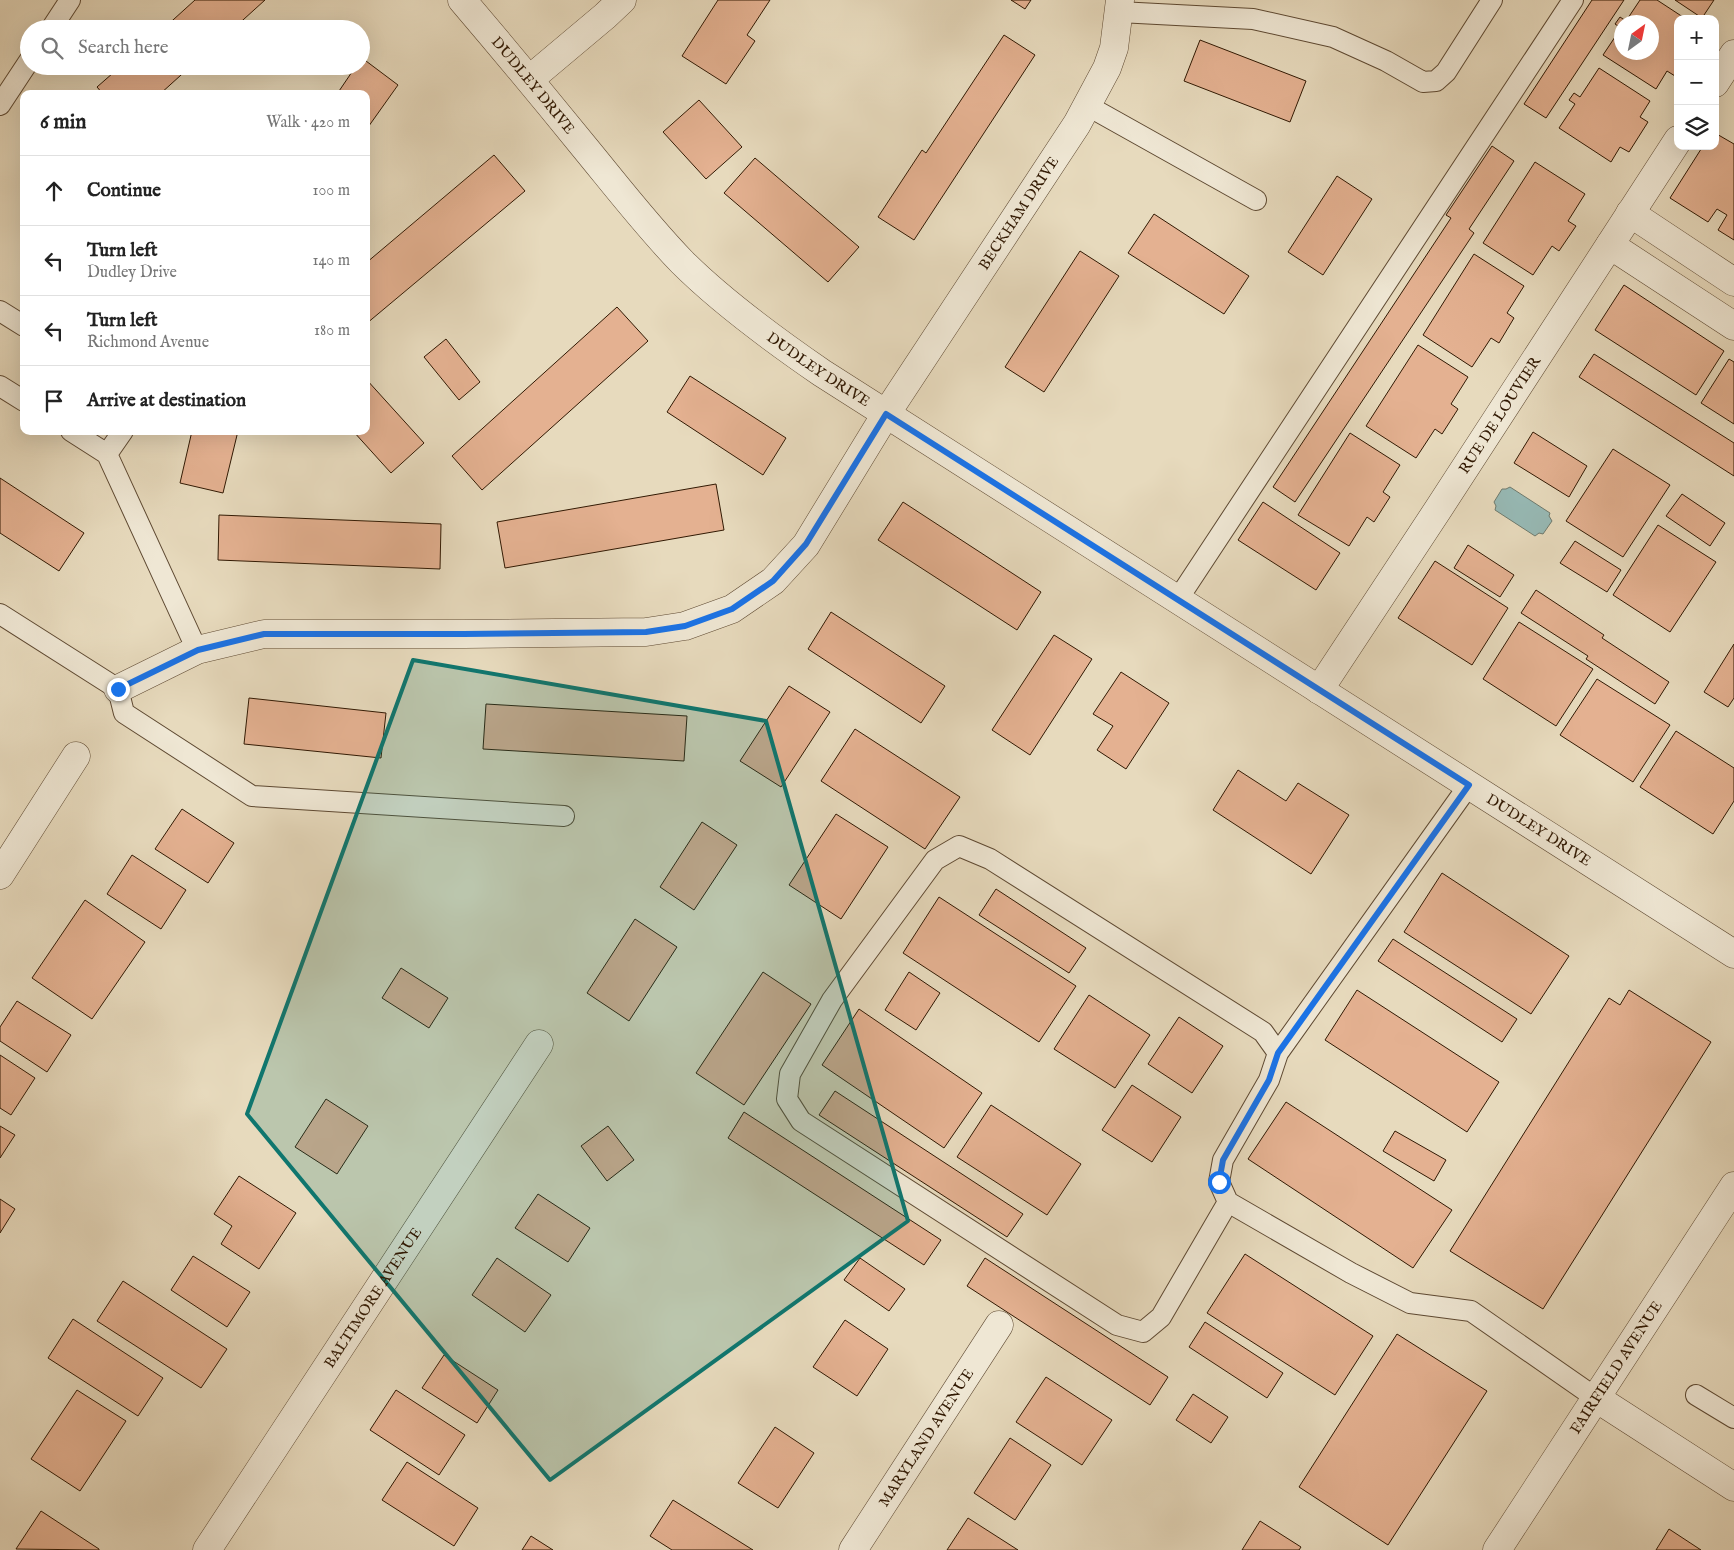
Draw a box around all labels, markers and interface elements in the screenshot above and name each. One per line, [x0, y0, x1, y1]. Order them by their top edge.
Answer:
north arrow [1614, 15, 1659, 60]
map controls [1674, 15, 1719, 150]
button: + [1674, 15, 1719, 60]
search box [20, 20, 370, 75]
street label: DUDLEY DRIVE [487, 33, 579, 138]
icon: search [38, 34, 66, 62]
text: Search here [78, 36, 169, 60]
button: − [1674, 60, 1719, 105]
button: layers [1674, 105, 1719, 150]
text: 6 min [40, 109, 86, 136]
text: Walk · 420 m [266, 113, 350, 133]
street label: BECKHAM DRIVE [974, 153, 1063, 274]
icon: ahead [40, 177, 68, 205]
text: Continue [87, 179, 161, 203]
text: 100 m [313, 181, 350, 201]
text: Turn left [87, 239, 158, 263]
icon: left [40, 247, 68, 275]
text: 140 m [312, 251, 350, 271]
text: Dudley Drive [87, 263, 177, 283]
text: Turn left [87, 309, 158, 333]
icon: left [40, 317, 68, 345]
text: 180 m [314, 321, 350, 341]
street label: DUDLEY DRIVE [763, 328, 873, 411]
text: Richmond Avenue [87, 333, 209, 353]
street label: RUE DE LOUVIER [1455, 352, 1545, 478]
icon: arrive [40, 387, 68, 415]
text: Arrive at destination [87, 389, 246, 413]
route end [107, 678, 130, 701]
street label: DUDLEY DRIVE [1483, 790, 1595, 871]
route start [1208, 1171, 1231, 1194]
street label: BALTIMORE AVENUE [320, 1224, 426, 1372]
street label: FAIRFIELD AVENUE [1566, 1297, 1667, 1438]
street label: MARYLAND AVENUE [875, 1365, 978, 1510]

